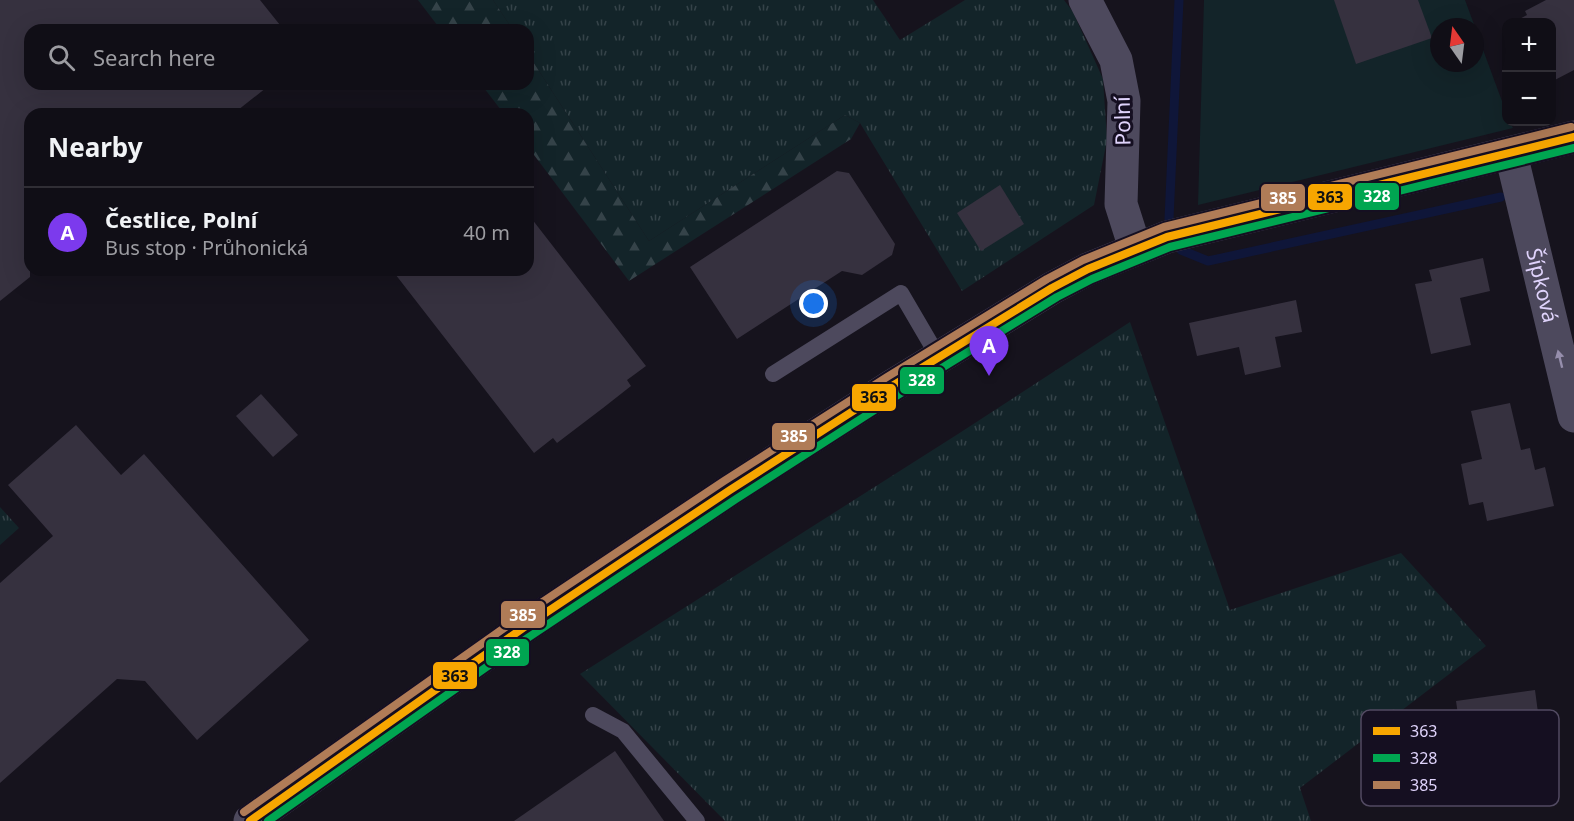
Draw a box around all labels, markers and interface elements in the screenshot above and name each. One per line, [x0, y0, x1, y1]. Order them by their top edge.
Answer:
north arrow [1430, 18, 1484, 72]
map controls [1502, 18, 1556, 126]
button: + [1502, 18, 1556, 72]
search box [24, 24, 534, 90]
icon: search [45, 41, 78, 74]
text: Search here [93, 42, 215, 72]
button: − [1502, 72, 1556, 126]
street label: Polní [1108, 96, 1136, 146]
text: Nearby [48, 129, 143, 165]
line badge: 328 [1354, 182, 1400, 211]
line badge: 385 [1260, 183, 1306, 212]
line badge: 363 [1307, 183, 1353, 211]
text: 328 [1363, 185, 1391, 207]
text: 363 [1316, 186, 1344, 208]
text: 385 [1269, 187, 1297, 209]
text: Čestlice, Polní [105, 204, 257, 234]
text: A [61, 219, 74, 246]
text: 40 m [463, 219, 510, 246]
text: Bus stop · Průhonická [105, 234, 308, 261]
street label: Šípková [1520, 245, 1565, 325]
your location [799, 289, 828, 318]
pin: A [970, 326, 1008, 376]
one-way arrow [1554, 350, 1564, 368]
line badge: 328 [899, 366, 945, 395]
text: 328 [908, 369, 936, 391]
line badge: 363 [851, 383, 897, 412]
text: 363 [860, 386, 888, 408]
line badge: 385 [771, 422, 816, 451]
text: 385 [780, 425, 808, 447]
line badge: 385 [500, 600, 546, 629]
text: 385 [509, 604, 537, 626]
line badge: 328 [485, 638, 530, 667]
text: 328 [493, 641, 521, 663]
line badge: 363 [432, 661, 478, 690]
text: 363 [441, 665, 469, 687]
legend [1361, 710, 1559, 806]
text: 363 [1410, 720, 1437, 742]
text: 328 [1410, 747, 1437, 769]
text: 385 [1410, 774, 1437, 796]

